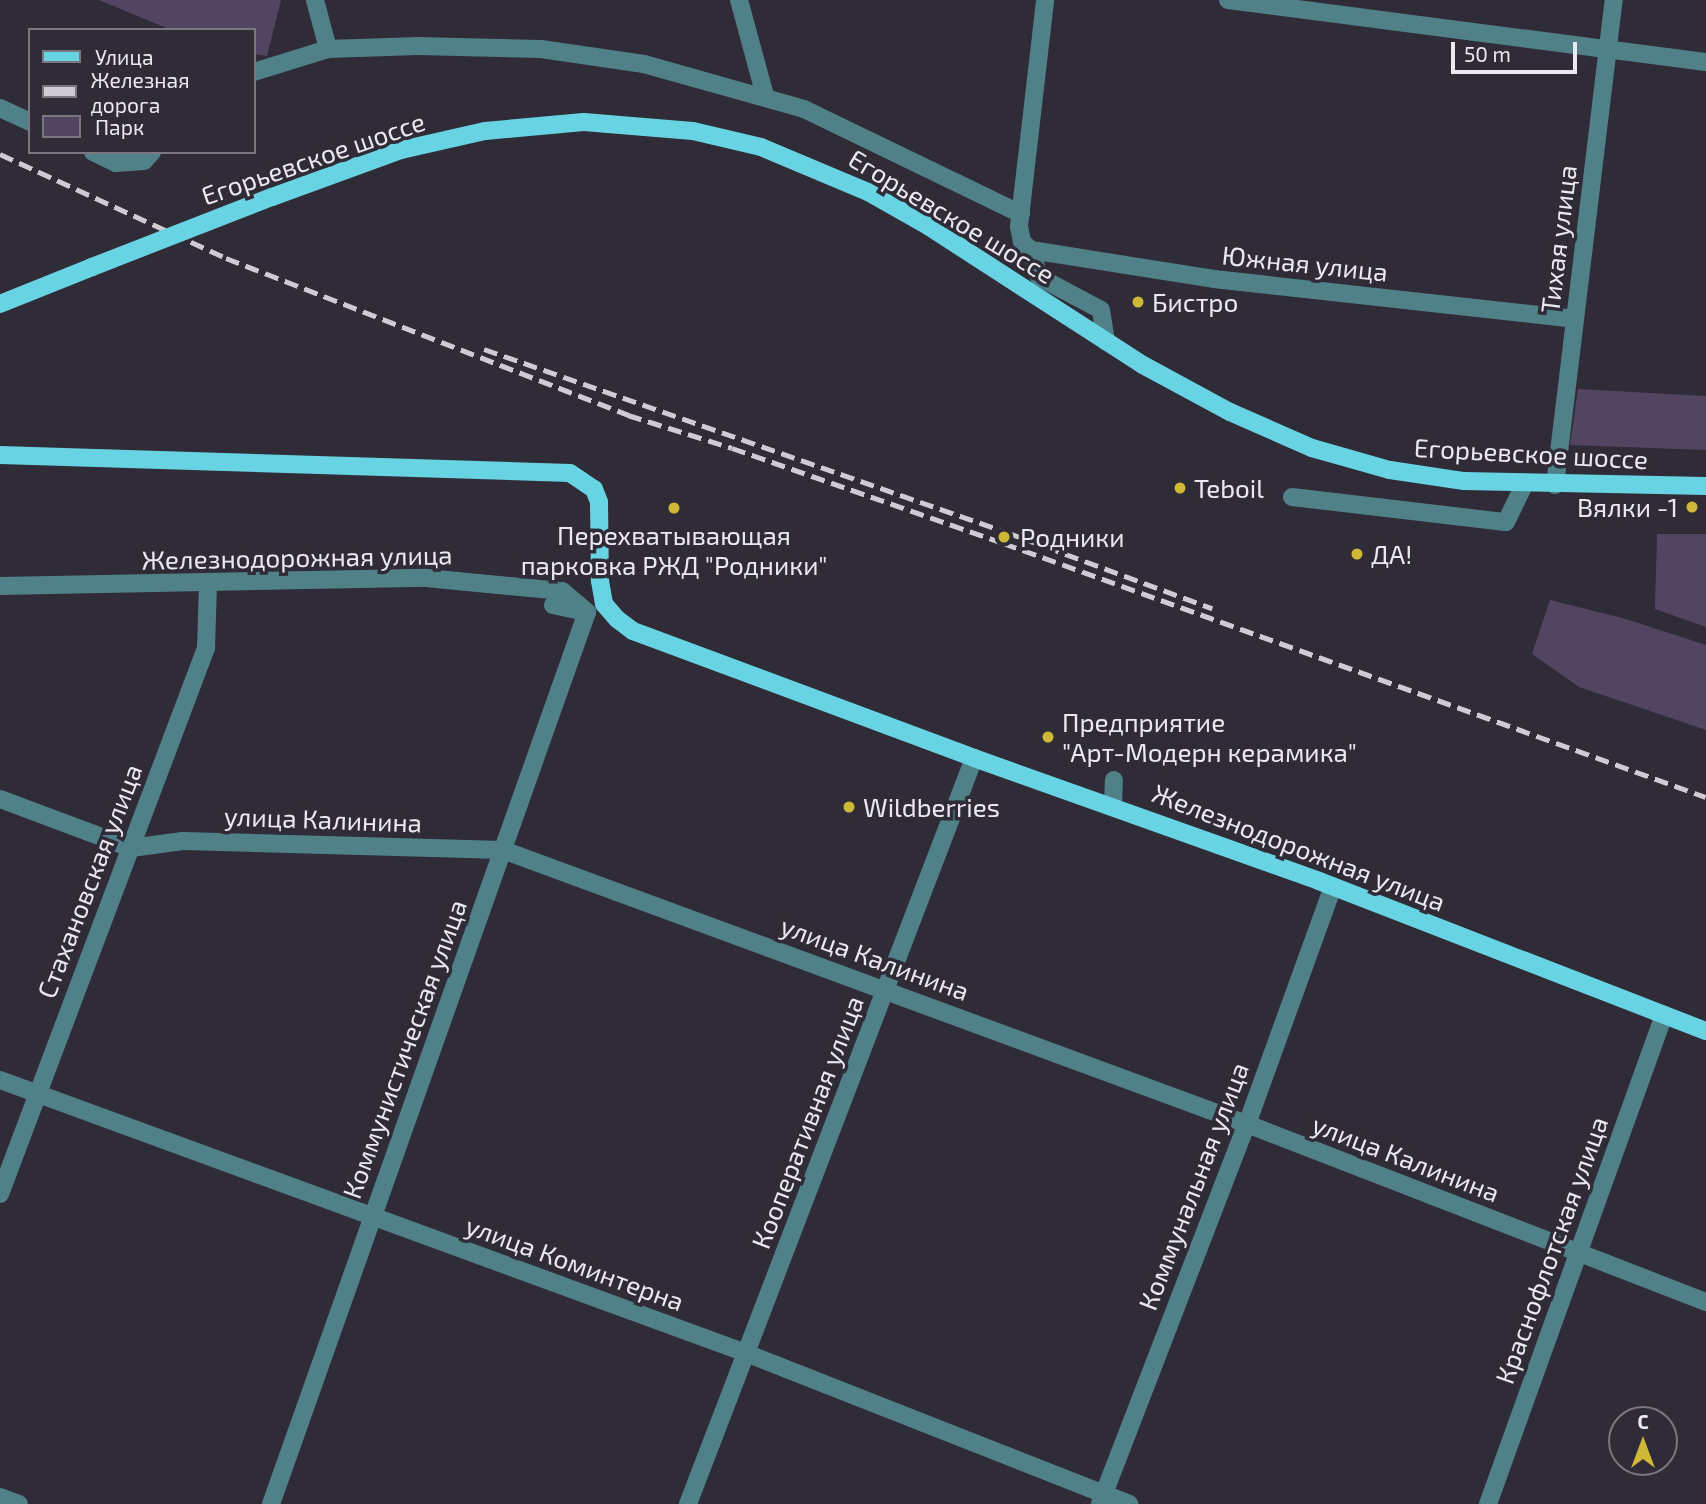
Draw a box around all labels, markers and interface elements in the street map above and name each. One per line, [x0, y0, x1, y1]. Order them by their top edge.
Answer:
legend [28, 28, 256, 154]
scale bar [1454, 28, 1580, 72]
text: 50 m [1464, 41, 1511, 66]
text: Улица [95, 44, 154, 69]
text: Железная дорога [91, 67, 190, 117]
street label: Егорьевское шоссе [197, 105, 429, 211]
text: Парк [95, 114, 144, 139]
street label: Егорьевское шоссе [843, 142, 1061, 290]
street label: Тихая улица [1533, 163, 1583, 315]
street label: Южная улица [1221, 239, 1389, 287]
place label: Бистро [1152, 286, 1238, 318]
marker: Бистро [1130, 294, 1146, 310]
street label: Егорьевское шоссе [1413, 431, 1649, 475]
place label: Teboil [1194, 472, 1264, 504]
marker: Teboil [1172, 480, 1188, 496]
place label: Вялки -1 [1577, 491, 1678, 523]
marker: Вялки -1 [1684, 499, 1700, 515]
marker: Перехватывающая парковка РЖД "Родники" [666, 500, 682, 516]
place label: Перехватывающая парковка РЖД "Родники" [520, 519, 828, 580]
place label: Родники [1020, 521, 1125, 553]
marker: Родники [994, 527, 1014, 547]
place label: ДА! [1371, 538, 1412, 570]
street label: Железнодорожная улица [141, 539, 453, 575]
marker: ДА! [1349, 546, 1365, 562]
place label: Предприятие "Арт-Модерн керамика" [1062, 706, 1357, 768]
marker: Предприятие "Арт-Модерн керамика" [1040, 729, 1056, 745]
street label: Стахановская улица [30, 760, 148, 1002]
street label: Железнодорожная улица [1148, 777, 1450, 917]
place label: Wildberries [863, 791, 1000, 823]
marker: Wildberries [841, 799, 857, 815]
street label: улица Калинина [223, 800, 423, 838]
street label: Коммунистическая улица [335, 895, 473, 1203]
street label: улица Калинина [777, 909, 973, 1007]
street label: Кооперативная улица [744, 991, 870, 1253]
street label: Коммунальная улица [1131, 1058, 1255, 1314]
street label: улица Калинина [1308, 1108, 1504, 1208]
street label: Краснофлотская улица [1488, 1112, 1614, 1388]
street label: улица Коминтерна [462, 1209, 688, 1317]
north arrow [1608, 1406, 1678, 1476]
text: С [1637, 1410, 1649, 1433]

